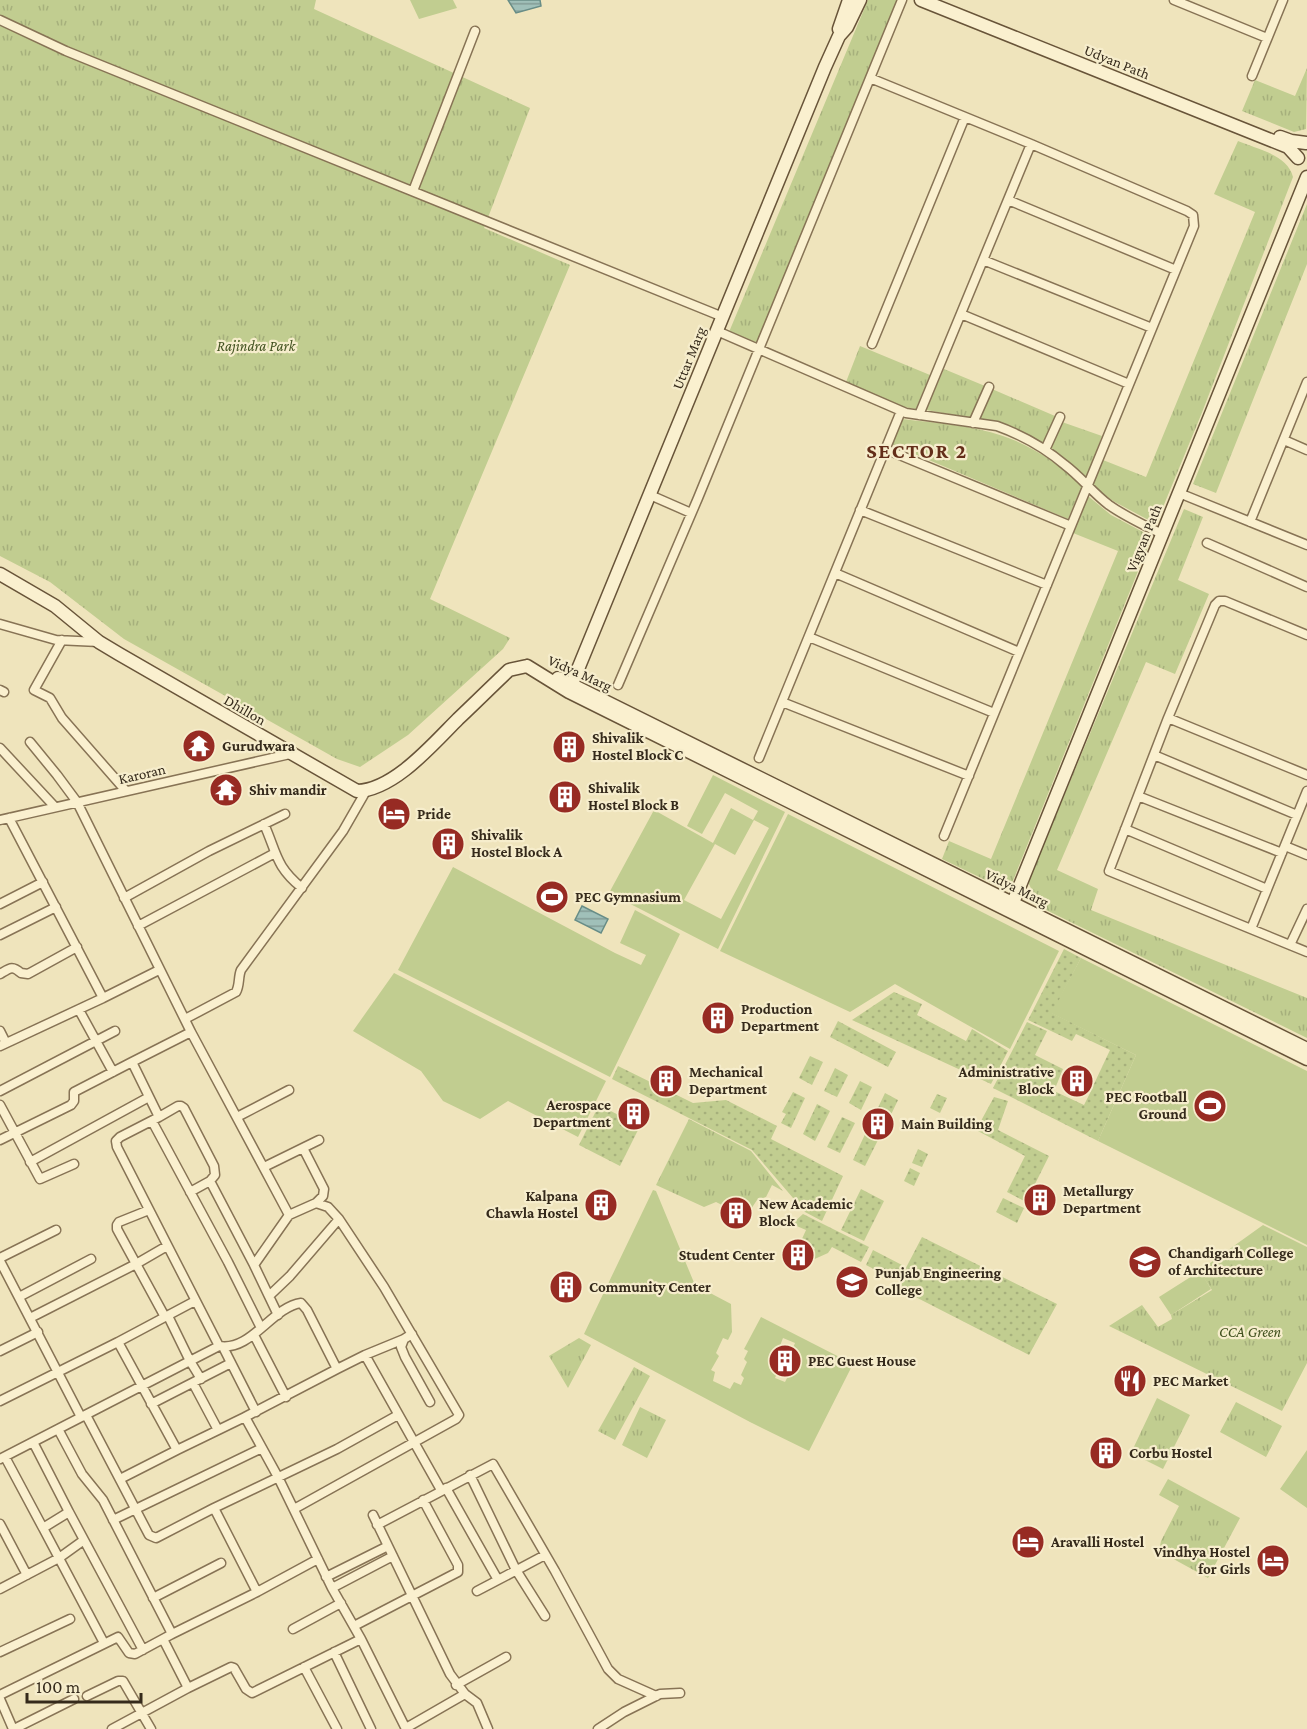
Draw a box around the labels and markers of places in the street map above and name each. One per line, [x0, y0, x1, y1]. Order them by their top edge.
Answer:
temple icon: Gurudwara [181, 728, 217, 764]
building icon: Shivalik Hostel Block C [551, 729, 587, 765]
place label: Shivalik Hostel Block C [592, 730, 683, 763]
place label: Gurudwara [222, 738, 296, 754]
temple icon: Shiv mandir [208, 772, 244, 808]
building icon: Shivalik Hostel Block B [547, 779, 583, 815]
place label: Shivalik Hostel Block B [588, 780, 679, 813]
place label: Shiv mandir [249, 782, 327, 798]
hotel icon: Pride [376, 796, 412, 832]
place label: Pride [417, 806, 451, 822]
building icon: Shivalik Hostel Block A [430, 826, 466, 862]
place label: Shivalik Hostel Block A [471, 827, 563, 860]
sports icon: PEC Gymnasium [534, 879, 570, 915]
place label: PEC Gymnasium [575, 889, 681, 905]
building icon: Production Department [700, 1000, 736, 1036]
place label: Production Department [741, 1001, 820, 1034]
building icon: Mechanical Department [648, 1063, 684, 1099]
building icon: Administrative Block [1059, 1063, 1095, 1099]
place label: Mechanical Department [689, 1064, 768, 1097]
place label: Administrative Block [958, 1064, 1055, 1097]
sports icon: PEC Football Ground [1192, 1088, 1228, 1124]
place label: PEC Football Ground [1106, 1089, 1188, 1122]
building icon: Aerospace Department [616, 1096, 652, 1132]
place label: Aerospace Department [533, 1097, 612, 1130]
building icon: Main Building [860, 1106, 896, 1142]
place label: Main Building [901, 1116, 992, 1132]
building icon: Metallurgy Department [1022, 1182, 1058, 1218]
place label: Metallurgy Department [1063, 1183, 1142, 1216]
building icon: Kalpana Chawla Hostel [583, 1187, 619, 1223]
place label: Kalpana Chawla Hostel [486, 1188, 579, 1221]
building icon: New Academic Block [718, 1195, 754, 1231]
place label: New Academic Block [759, 1196, 853, 1229]
building icon: Student Center [780, 1237, 816, 1273]
school or university icon: Chandigarh College of Architecture [1127, 1244, 1163, 1280]
place label: Chandigarh College of Architecture [1168, 1245, 1293, 1278]
place label: Student Center [679, 1247, 775, 1263]
school or university icon: Punjab Engineering College [834, 1264, 870, 1300]
place label: Punjab Engineering College [875, 1265, 1002, 1298]
building icon: Community Center [548, 1269, 584, 1305]
place label: Community Center [589, 1279, 711, 1295]
building icon: PEC Guest House [767, 1343, 803, 1379]
place label: PEC Guest House [808, 1353, 916, 1369]
restaurant icon: PEC Market [1112, 1363, 1148, 1399]
place label: PEC Market [1153, 1373, 1229, 1389]
building icon: Corbu Hostel [1088, 1435, 1124, 1471]
place label: Corbu Hostel [1129, 1445, 1213, 1461]
hotel icon: Aravalli Hostel [1010, 1524, 1046, 1560]
place label: Aravalli Hostel [1050, 1534, 1145, 1550]
hotel icon: Vindhya Hostel for Girls [1255, 1543, 1291, 1579]
place label: Vindhya Hostel for Girls [1153, 1544, 1251, 1577]

